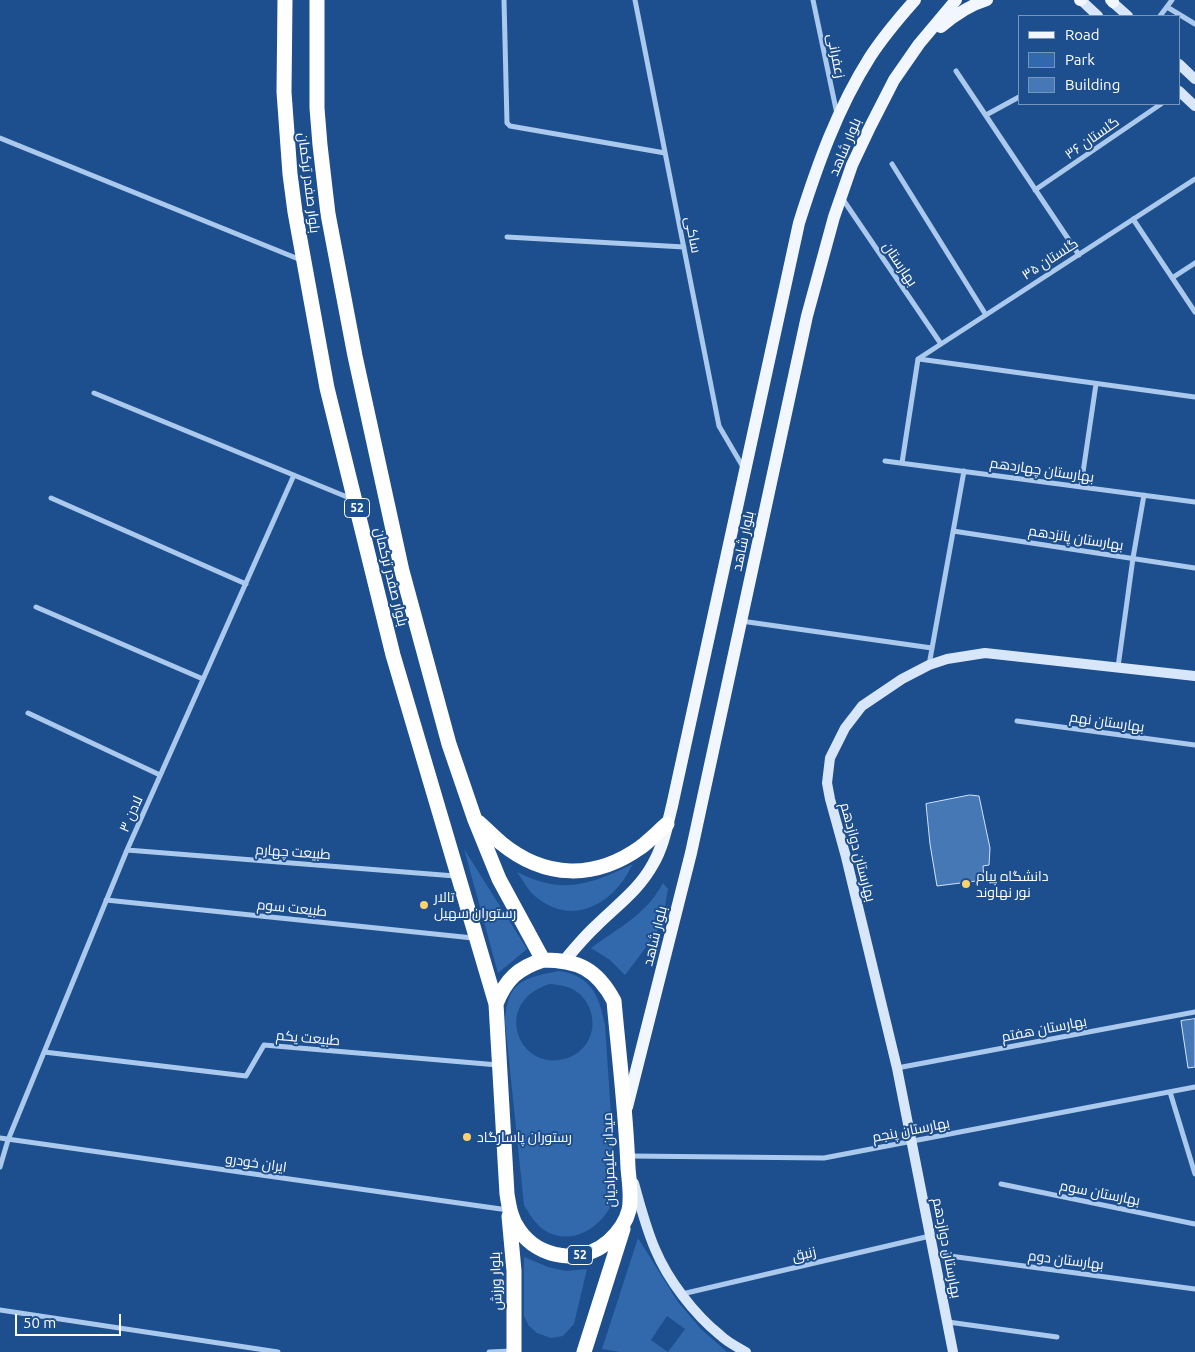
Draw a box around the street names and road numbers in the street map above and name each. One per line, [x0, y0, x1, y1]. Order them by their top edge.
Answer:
street label: زعفرانی [823, 32, 849, 80]
street label: گلستان ۳۶ [1061, 113, 1123, 163]
street label: بلوار شاهد [825, 116, 865, 178]
street label: بلوار صفدر ترکمان [294, 132, 324, 234]
street label: ساکی [681, 215, 705, 255]
street label: گلستان ۳۵ [1019, 235, 1081, 283]
street label: بهارستان [879, 239, 921, 289]
street label: بهارستان چهاردهم [989, 454, 1095, 486]
road number: 52 [344, 498, 370, 518]
street label: بلوار شاهد [728, 509, 758, 573]
street label: بهارستان پانزدهم [1027, 522, 1125, 554]
street label: بلوار صفدر ترکمان [371, 526, 411, 628]
street label: بهارستان نهم [1069, 708, 1145, 736]
street label: لادن ۳ [116, 793, 146, 835]
street label: بهارستان دوازدهم [837, 801, 879, 903]
street label: طبیعت چهارم [255, 841, 331, 863]
street label: طبیعت سوم [256, 896, 328, 920]
street label: بلوار شاهد [639, 904, 671, 968]
street label: بهارستان هفتم [1000, 1012, 1088, 1046]
street label: طبیعت یکم [275, 1027, 341, 1049]
street label: میدان علیمرادیان [599, 1112, 619, 1208]
street label: بهارستان پنجم [871, 1114, 951, 1146]
street label: ایران خودرو [224, 1150, 288, 1176]
street label: بهارستان سوم [1058, 1177, 1142, 1209]
street label: بهارستان دوازدهم [929, 1196, 965, 1300]
street label: زنبق [790, 1243, 818, 1265]
road number: 52 [568, 1246, 592, 1264]
street label: بهارستان دوم [1027, 1247, 1105, 1273]
street label: بلوار ورزش [487, 1251, 505, 1311]

